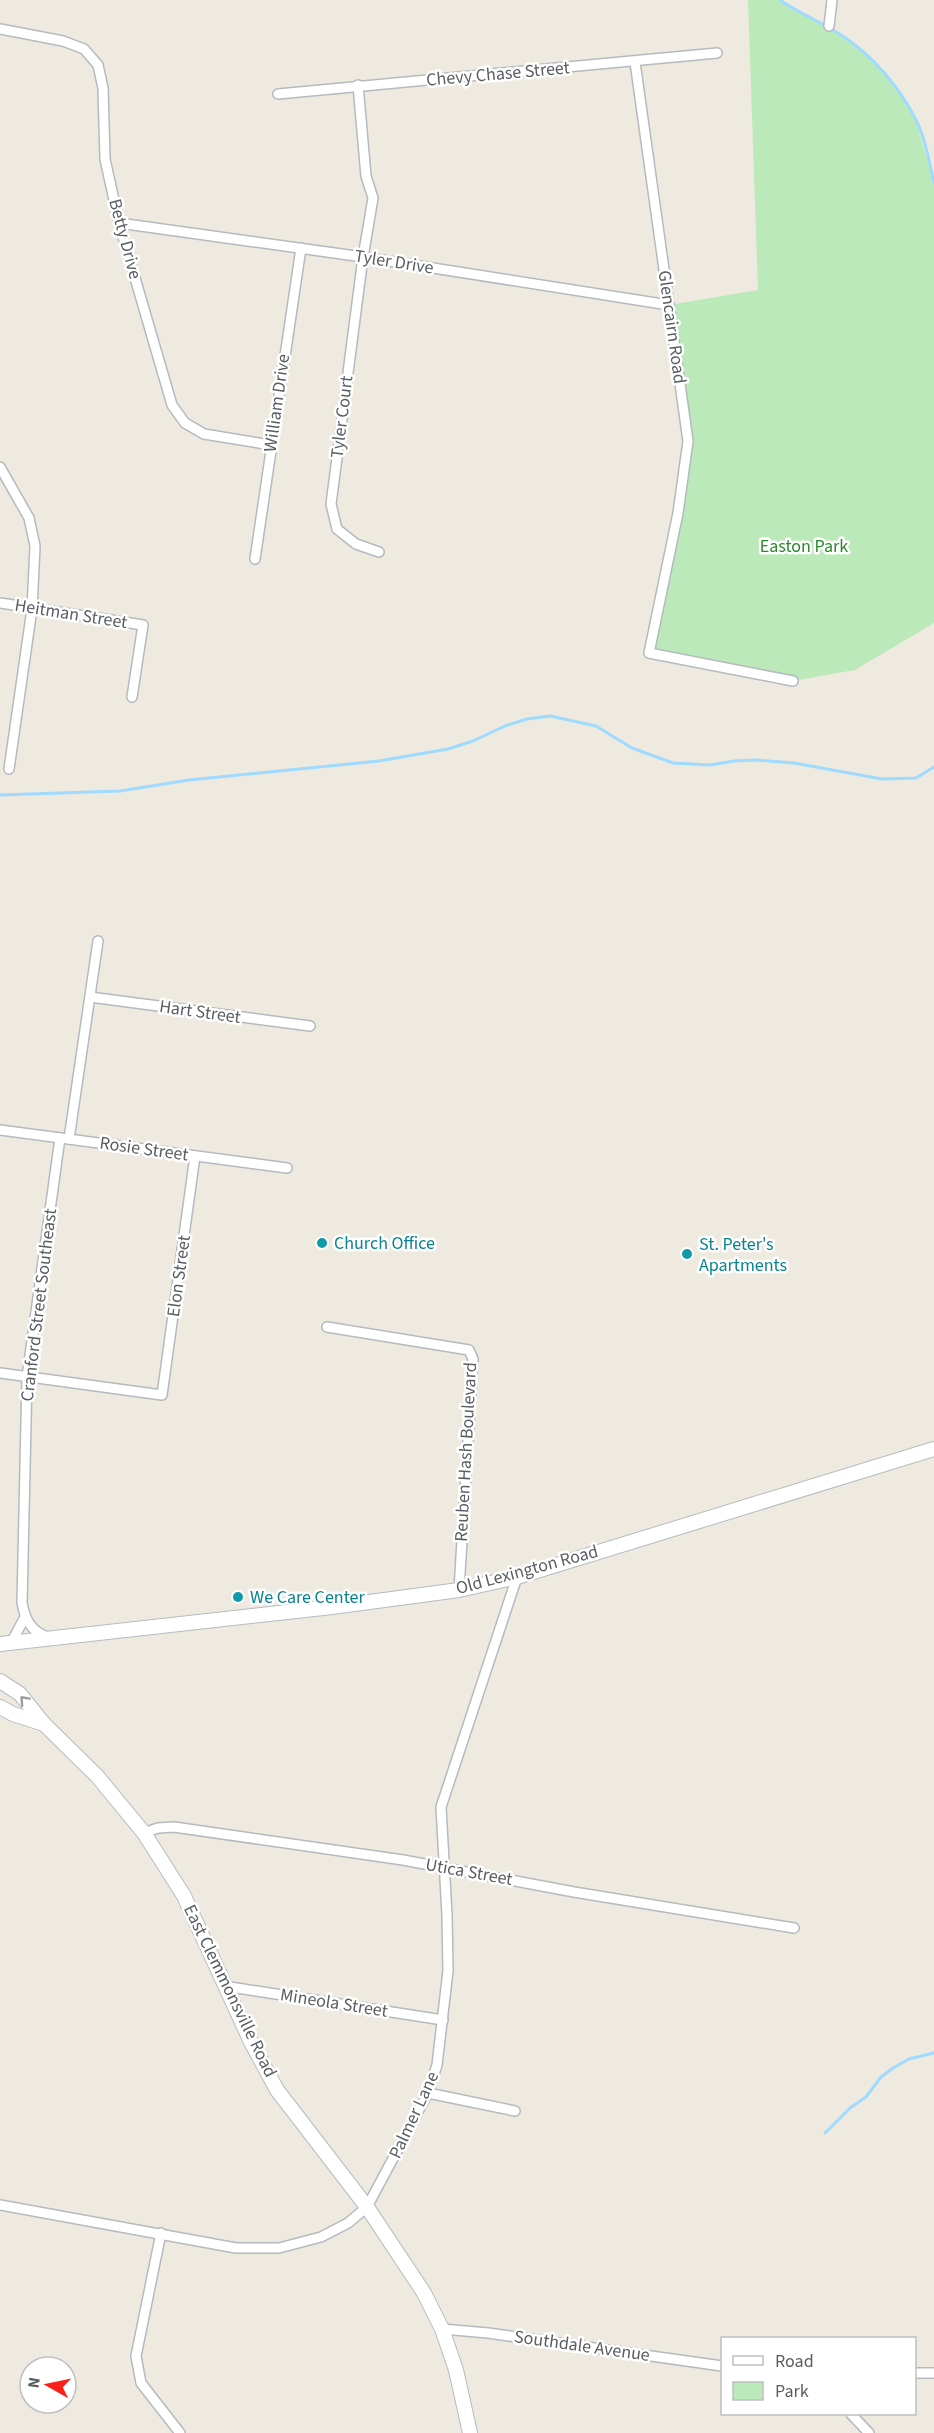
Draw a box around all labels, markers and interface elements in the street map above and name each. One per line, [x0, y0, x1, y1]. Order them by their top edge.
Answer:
street label: Chevy Chase Street [425, 55, 571, 93]
street label: Betty Drive [102, 196, 148, 282]
street label: Tyler Drive [353, 243, 435, 281]
street label: Glencairn Road [652, 269, 692, 385]
street label: William Drive [258, 352, 296, 454]
street label: Tyler Court [325, 374, 359, 460]
park label: Easton Park [760, 534, 848, 559]
street label: Heitman Street [13, 593, 129, 635]
street label: Hart Street [158, 994, 242, 1030]
street label: Rosie Street [98, 1130, 190, 1168]
street label: Cranford Street Southeast [15, 1207, 63, 1403]
place label: Church Office [334, 1231, 435, 1256]
place label: St. Peter's Apartments [699, 1232, 787, 1278]
street label: Elon Street [161, 1233, 197, 1319]
marker: Church Office [315, 1236, 329, 1250]
marker: St. Peter's Apartments [680, 1247, 694, 1261]
street label: Reuben Hash Boulevard [449, 1362, 483, 1542]
street label: Old Lexington Road [453, 1539, 601, 1601]
place label: We Care Center [250, 1585, 365, 1610]
marker: We Care Center [231, 1590, 245, 1604]
one-way arrow [20, 1696, 31, 1707]
street label: Utica Street [424, 1852, 514, 1892]
street label: East Clemmonsville Road [177, 1900, 283, 2082]
street label: Mineola Street [279, 1982, 389, 2024]
street label: Palmer Lane [383, 2067, 445, 2163]
street label: Southdale Avenue [513, 2324, 651, 2368]
legend [721, 2337, 916, 2415]
text: Road [775, 2349, 814, 2374]
north arrow [18, 2355, 78, 2415]
text: N [22, 2376, 46, 2390]
text: Park [775, 2379, 809, 2404]

